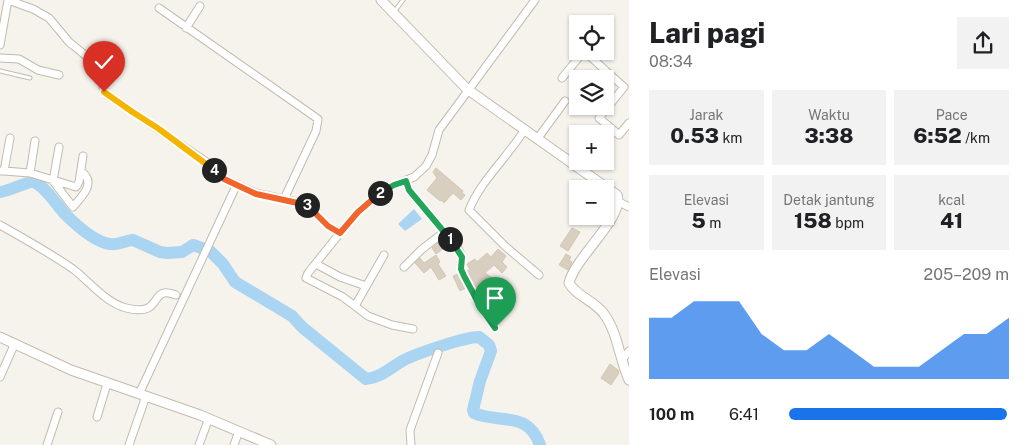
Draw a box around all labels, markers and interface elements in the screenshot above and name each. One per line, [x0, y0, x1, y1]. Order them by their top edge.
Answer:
map controls [569, 15, 614, 225]
button: locate [569, 15, 614, 60]
text: Lari pagi [649, 16, 765, 49]
button: share [957, 17, 1009, 69]
pin [83, 41, 125, 92]
icon: check [90, 48, 118, 76]
text: 08:34 [649, 52, 693, 71]
button: layers [569, 70, 614, 115]
text: Jarak [689, 107, 723, 123]
text: Waktu [808, 107, 850, 123]
text: Pace [936, 107, 968, 123]
text: 0.53 [670, 123, 719, 148]
text: 3:38 [805, 123, 853, 148]
text: 6:52 [913, 123, 962, 148]
button: + [569, 125, 614, 170]
text: km [719, 130, 742, 146]
text: /km [962, 130, 990, 146]
pin: 4 [202, 158, 226, 182]
text: 4 [210, 162, 219, 178]
pin: 2 [368, 180, 392, 206]
button: − [569, 180, 614, 225]
text: 2 [376, 185, 385, 201]
pin: 3 [294, 192, 320, 218]
text: Elevasi [684, 192, 729, 208]
text: Detak jantung [783, 192, 875, 208]
text: kcal [938, 192, 965, 208]
text: 3 [303, 197, 312, 213]
text: 5 [691, 208, 706, 233]
text: 158 [794, 208, 832, 233]
text: 41 [940, 208, 963, 233]
text: m [706, 215, 721, 231]
text: bpm [832, 215, 864, 231]
pin: 1 [438, 226, 462, 252]
text: 1 [448, 231, 454, 247]
text: Elevasi [649, 265, 701, 284]
text: 205–209 m [924, 265, 1009, 284]
pin [474, 277, 516, 328]
icon: arrive [481, 284, 509, 312]
text: 100 m [649, 405, 694, 424]
text: 6:41 [729, 405, 759, 424]

